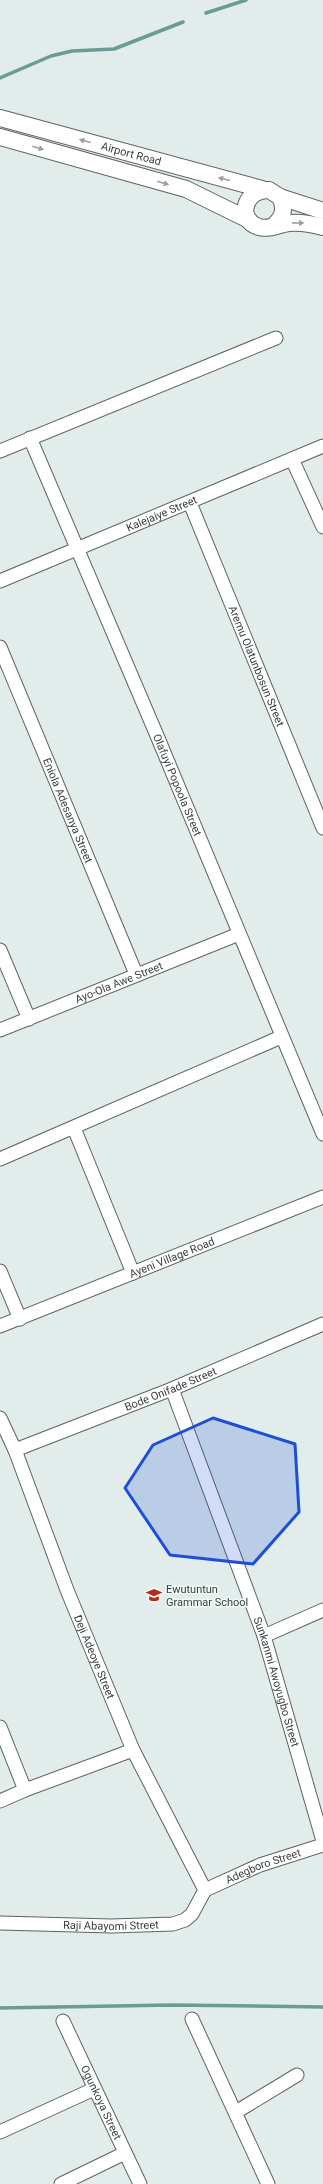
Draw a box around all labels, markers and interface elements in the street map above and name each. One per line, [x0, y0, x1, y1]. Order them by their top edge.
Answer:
one-way arrow [79, 138, 91, 144]
street label: Airport Road [100, 139, 163, 168]
one-way arrow [32, 145, 44, 151]
one-way arrow [218, 176, 230, 182]
one-way arrow [157, 180, 169, 186]
one-way arrow [292, 220, 305, 226]
street label: Kalejaiye Street [124, 493, 199, 534]
street label: Aremu Olatunbosun Street [226, 604, 287, 729]
street label: Olafuyi Popoola Street [151, 732, 205, 838]
street label: Eniola Adesanya Street [40, 756, 96, 865]
street label: Ayo-Ola Awe Street [73, 959, 165, 1006]
street label: Ayeni Village Road [127, 1235, 216, 1280]
street label: Bode Onifade Street [123, 1364, 219, 1413]
place label: Ewutuntun Grammar School [166, 1583, 248, 1609]
school or university icon: Ewutuntun Grammar School [145, 1586, 163, 1604]
street label: Deji Adeoye Street [72, 1613, 118, 1701]
street label: Sunkanmi Awoyugbo Street [251, 1615, 302, 1748]
street label: Adegboro Street [223, 1846, 303, 1886]
street label: Raji Abayomi Street [63, 1918, 159, 1933]
street label: Ogunkoya Street [78, 2063, 125, 2142]

